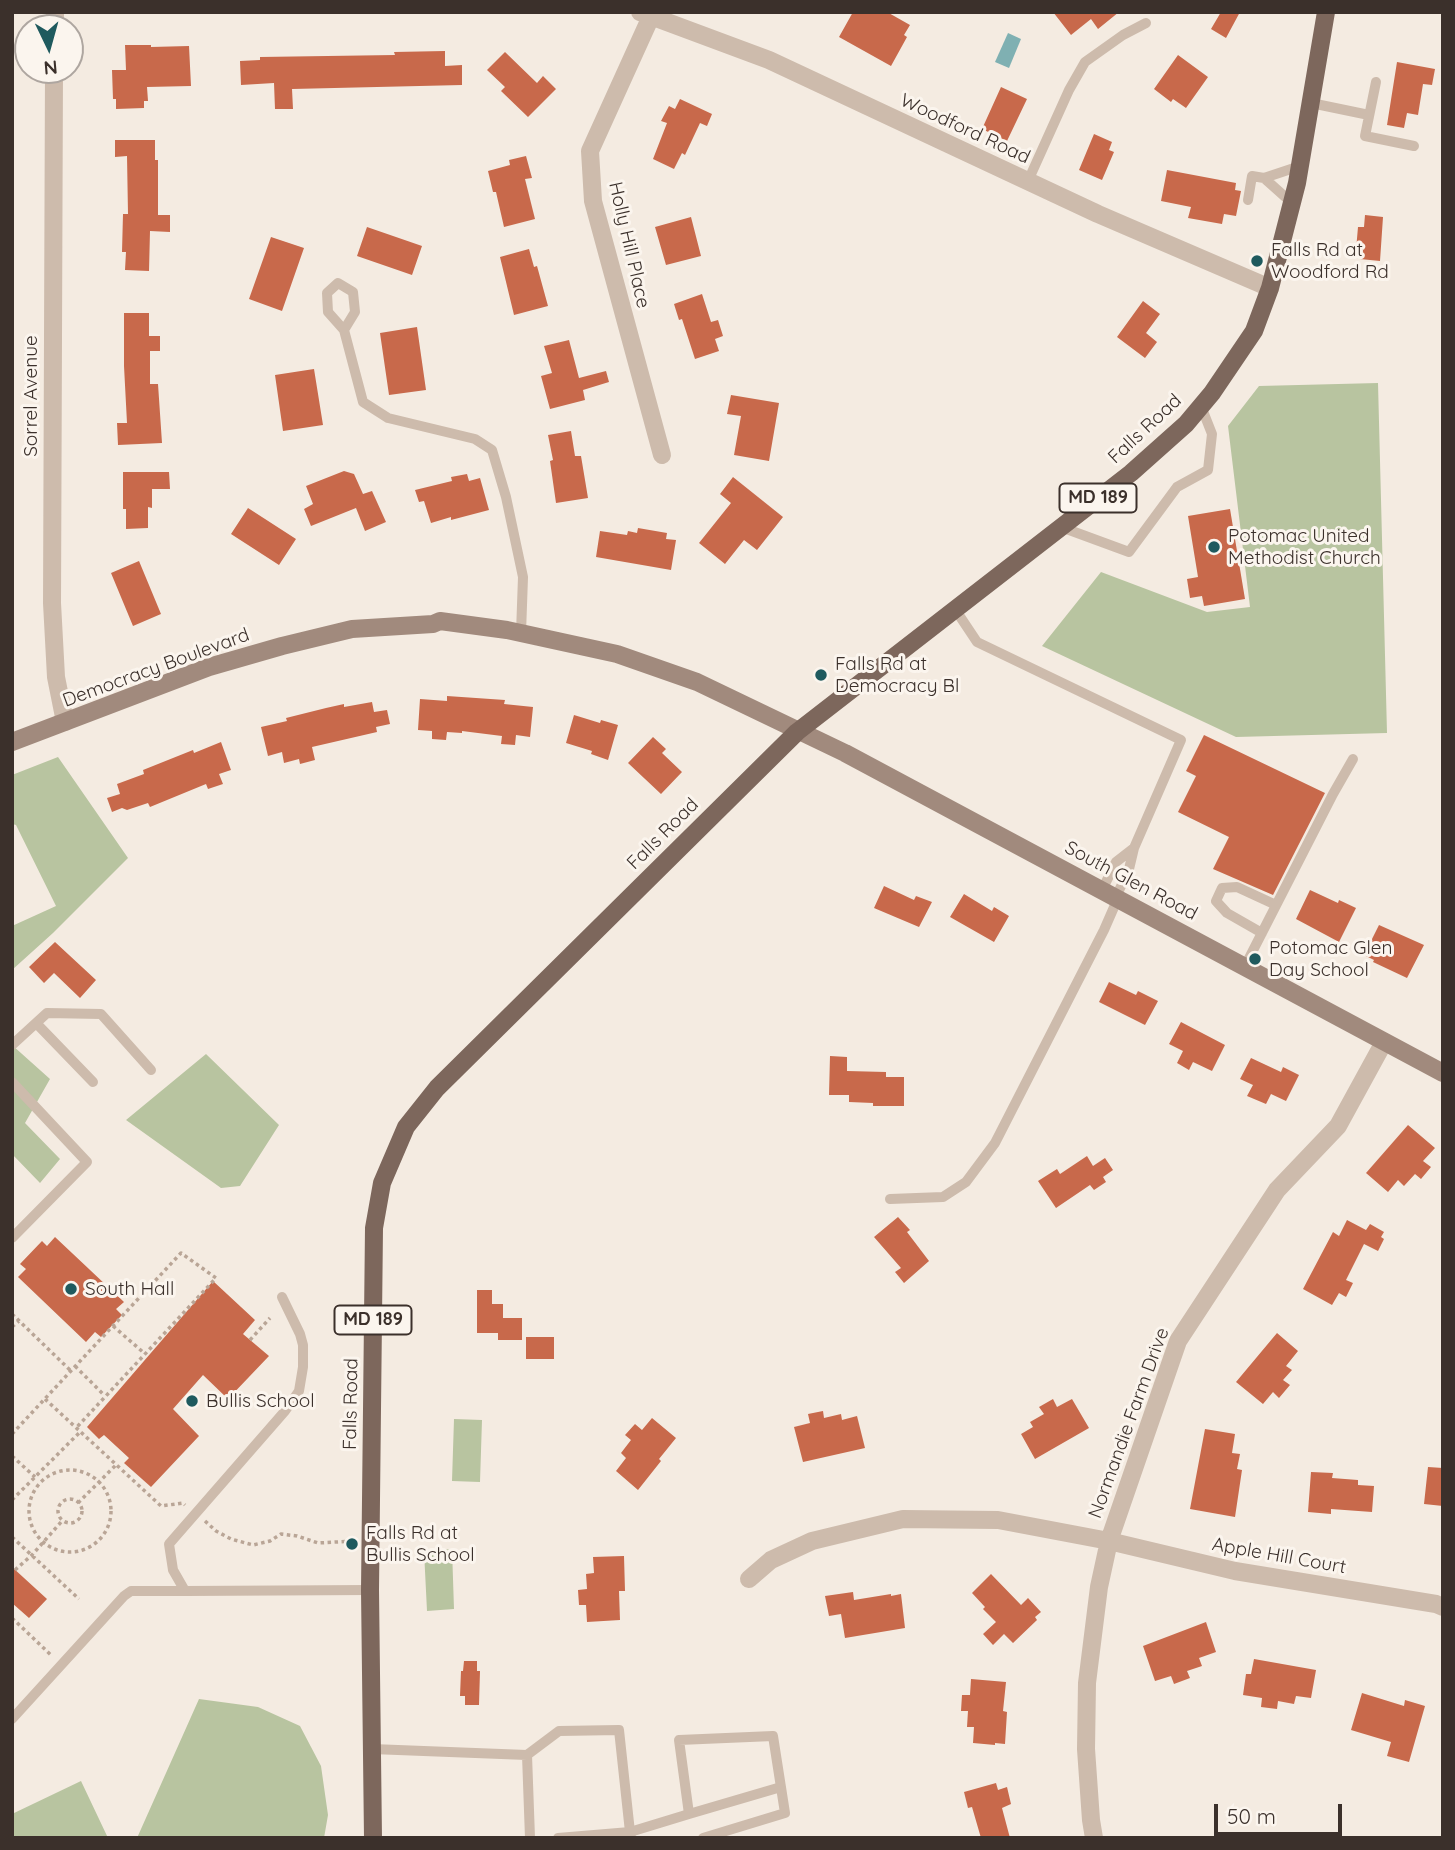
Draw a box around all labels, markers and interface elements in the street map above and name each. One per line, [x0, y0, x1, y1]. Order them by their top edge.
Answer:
north arrow [14, 14, 84, 84]
text: N [43, 55, 59, 80]
street label: Woodford Road [896, 89, 1034, 169]
street label: Holly Hill Place [603, 180, 655, 310]
place label: Falls Rd at Woodford Rd [1271, 239, 1389, 283]
marker: Falls Rd at Woodford Rd [1249, 253, 1265, 269]
street label: Sorrel Avenue [20, 335, 42, 457]
street label: Falls Road [1104, 389, 1186, 469]
road number: MD 189 [1060, 484, 1136, 512]
place label: Potomac United Methodist Church [1228, 525, 1381, 569]
marker: Potomac United Methodist Church [1206, 539, 1222, 555]
street label: Democracy Boulevard [60, 624, 252, 712]
place label: Falls Rd at Democracy Bl [835, 653, 959, 697]
marker: Falls Rd at Democracy Bl [813, 667, 829, 683]
street label: Falls Road [622, 793, 704, 875]
street label: South Glen Road [1061, 836, 1201, 926]
place label: Potomac Glen Day School [1269, 937, 1392, 981]
marker: Potomac Glen Day School [1247, 951, 1263, 967]
place label: South Hall [85, 1278, 174, 1300]
marker: South Hall [63, 1281, 79, 1297]
road number: MD 189 [334, 1306, 412, 1335]
street label: Normandie Farm Drive [1084, 1324, 1174, 1522]
street label: Falls Road [339, 1358, 363, 1450]
place label: Bullis School [206, 1390, 315, 1412]
marker: Bullis School [184, 1393, 200, 1409]
place label: Falls Rd at Bullis School [366, 1522, 475, 1566]
street label: Apple Hill Court [1210, 1533, 1348, 1579]
marker: Falls Rd at Bullis School [344, 1536, 360, 1552]
scale bar [1217, 1790, 1345, 1834]
text: 50 m [1227, 1803, 1276, 1829]

